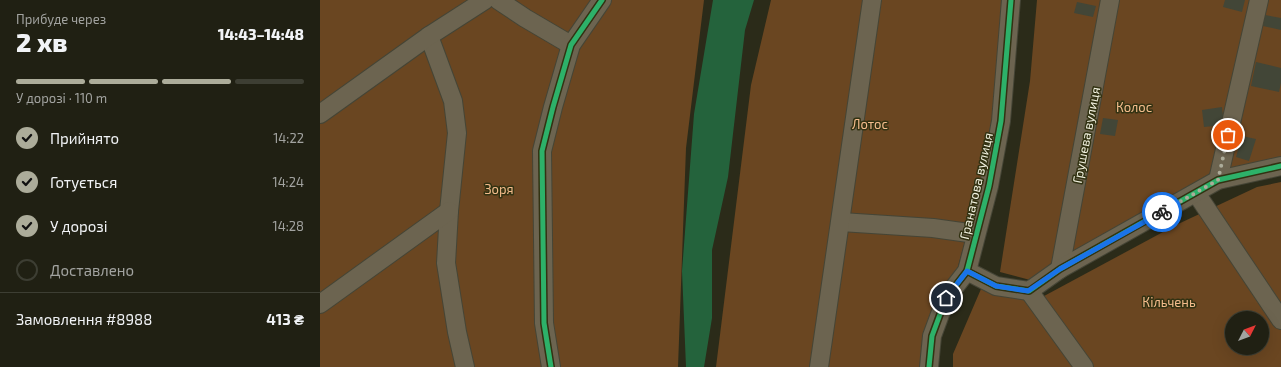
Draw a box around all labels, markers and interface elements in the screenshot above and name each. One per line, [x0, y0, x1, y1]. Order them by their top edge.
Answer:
text: Прибуде через [16, 11, 106, 27]
text: 14:43–14:48 [218, 25, 304, 43]
text: 2 хв [16, 26, 67, 57]
street label: Грушева вулиця [1069, 85, 1103, 185]
text: У дорозі · 110 m [16, 90, 107, 106]
park label: Колос [1116, 99, 1152, 115]
park label: Лотос [852, 116, 888, 132]
pin [1211, 118, 1245, 152]
icon: bag [1217, 124, 1239, 146]
icon: check [16, 127, 38, 149]
text: Прийнято [50, 129, 119, 147]
text: 14:22 [273, 130, 304, 146]
street label: Гранатова вулиця [956, 131, 996, 241]
icon: check [16, 171, 38, 193]
text: Готується [50, 173, 117, 191]
text: 14:24 [272, 174, 304, 190]
park label: Зоря [484, 181, 514, 197]
courier [1142, 192, 1182, 232]
icon: bike [1151, 201, 1173, 223]
icon: check [16, 215, 38, 237]
text: У дорозі [50, 217, 108, 235]
text: 14:28 [273, 218, 304, 234]
text: Доставлено [50, 261, 134, 279]
pin [929, 281, 963, 315]
icon: home [935, 287, 957, 309]
park label: Кільчень [1142, 294, 1196, 310]
text: Замовлення #8988 [16, 310, 152, 328]
text: 413 ₴ [266, 310, 304, 328]
north arrow [1225, 311, 1269, 355]
map controls [1225, 311, 1269, 355]

